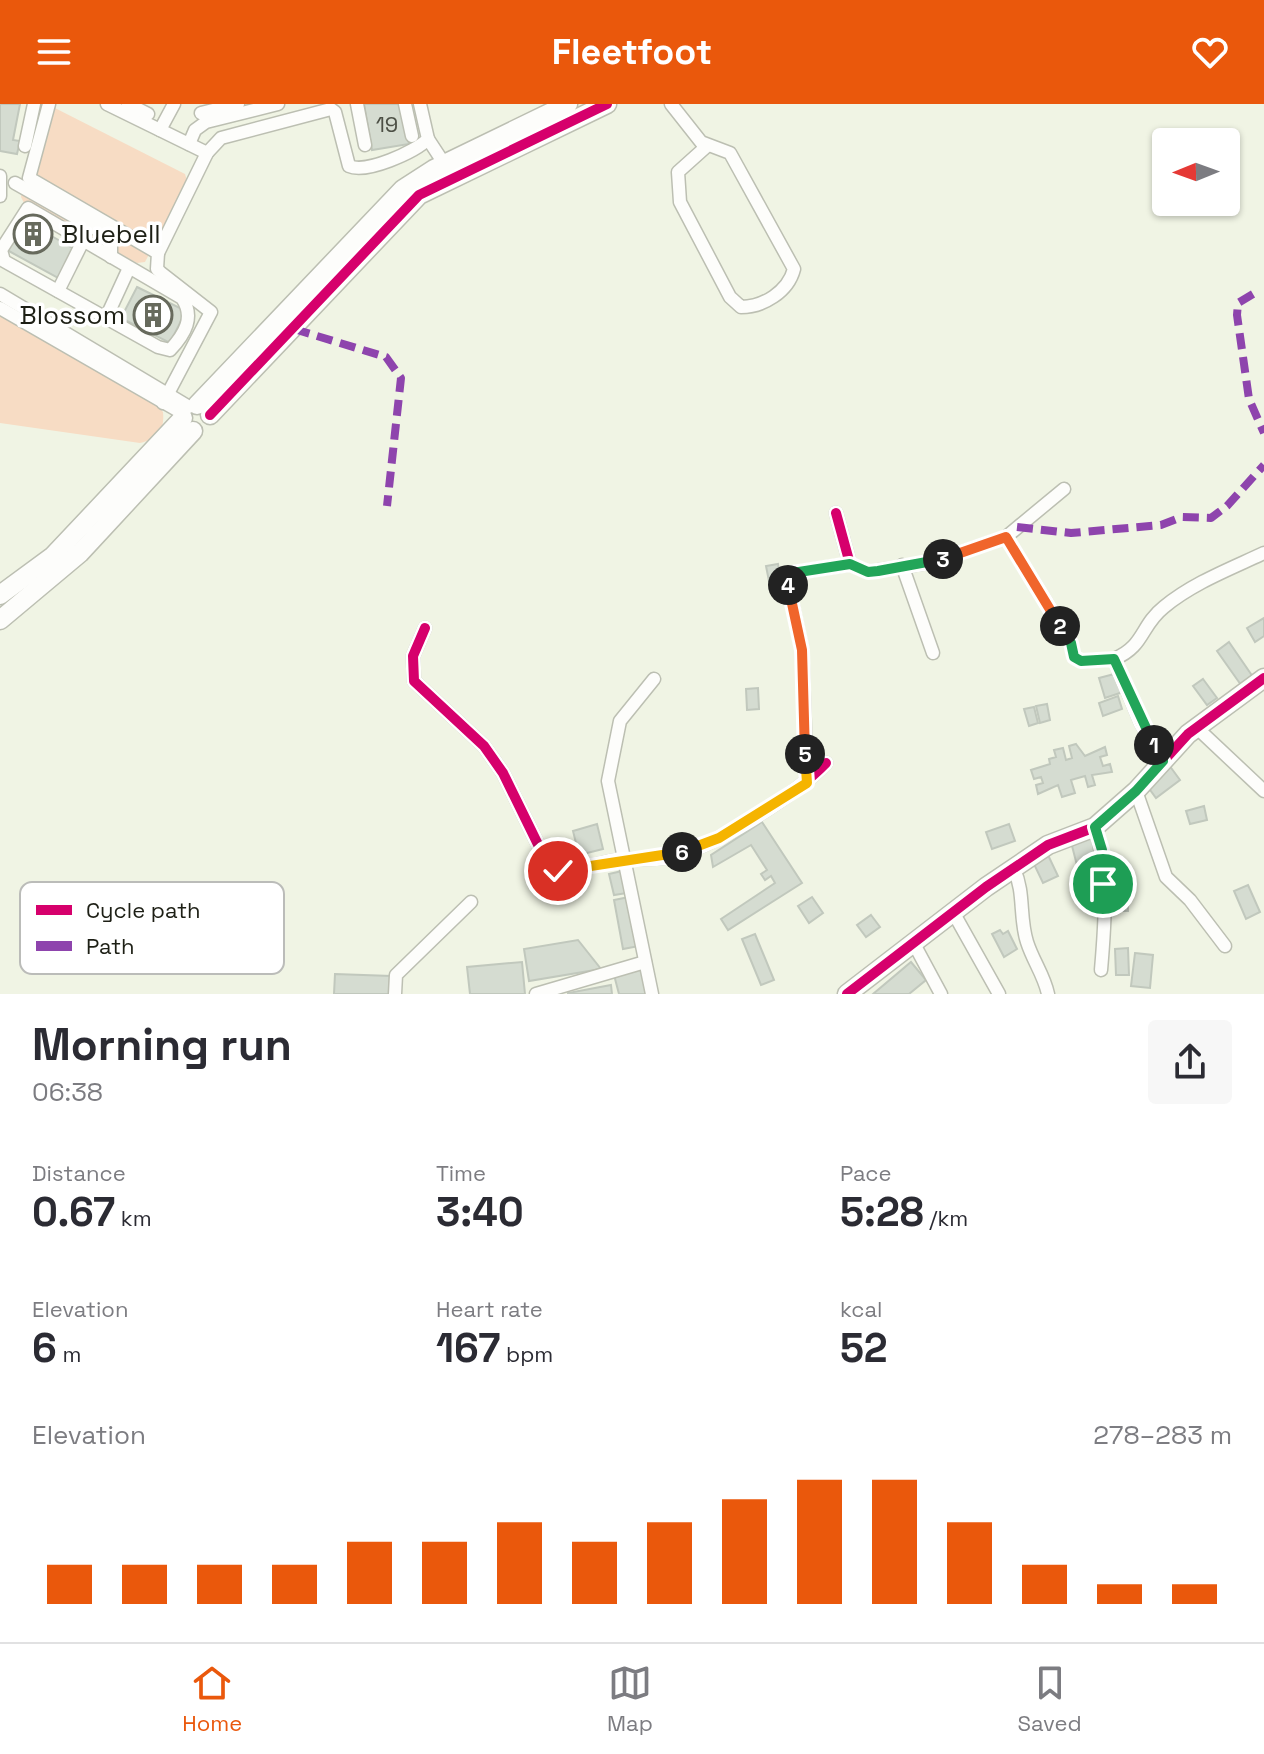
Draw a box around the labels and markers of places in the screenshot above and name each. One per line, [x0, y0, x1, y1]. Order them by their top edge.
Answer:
building icon: Bluebell [12, 213, 54, 255]
place label: Bluebell [61, 217, 161, 251]
building icon: Blossom [132, 294, 174, 336]
place label: Blossom [20, 298, 125, 332]
pin: 3 [923, 539, 963, 579]
pin: 4 [768, 565, 808, 605]
pin: 2 [1040, 606, 1080, 646]
pin: 1 [1134, 725, 1174, 765]
pin: 5 [785, 734, 825, 774]
pin: 6 [662, 832, 702, 872]
pin [524, 837, 592, 905]
pin [1069, 850, 1137, 918]

